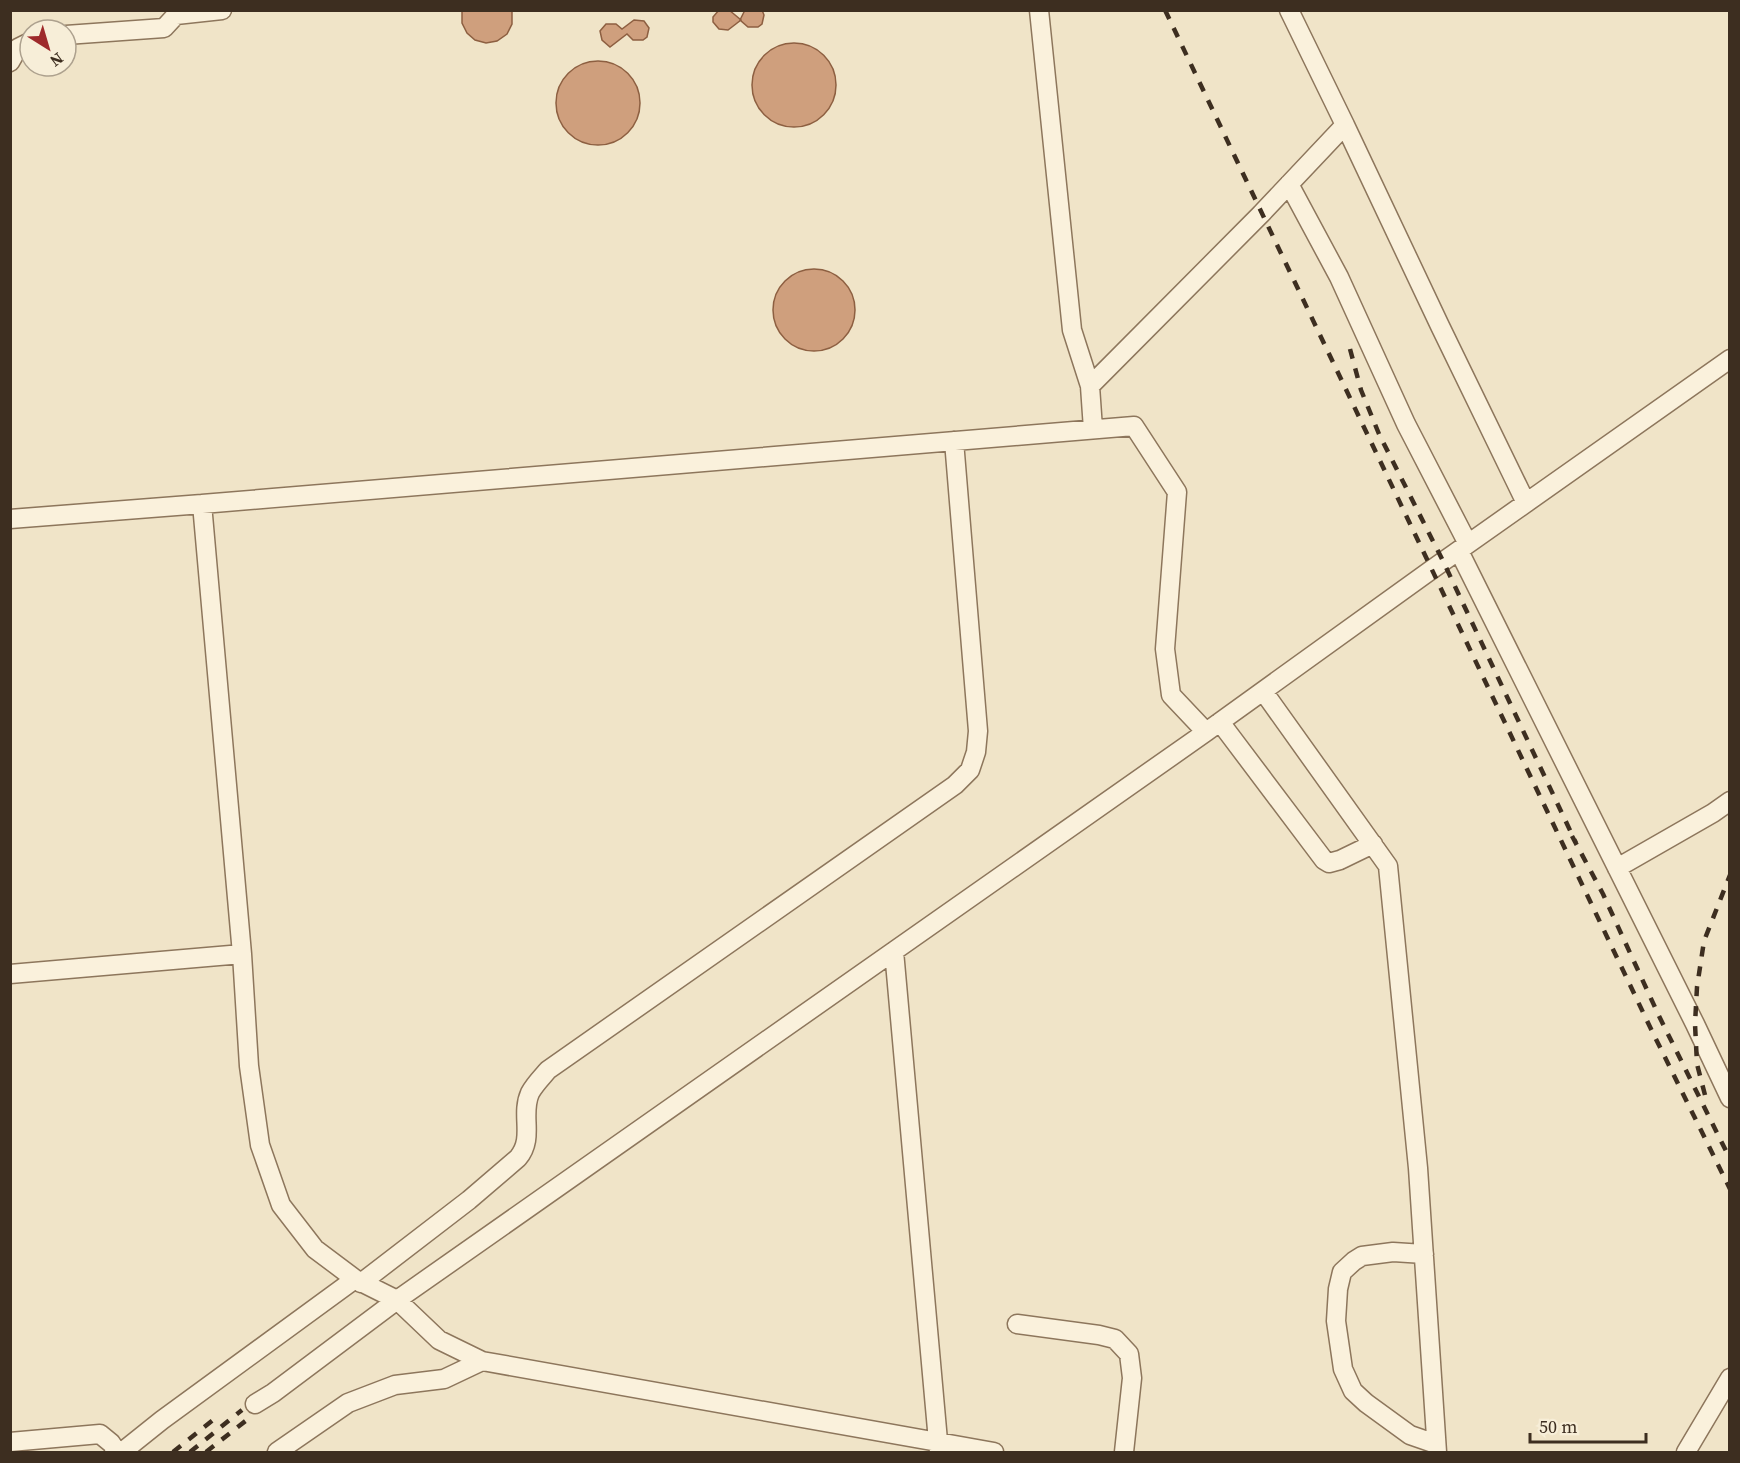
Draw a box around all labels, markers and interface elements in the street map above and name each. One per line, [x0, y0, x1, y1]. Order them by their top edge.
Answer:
north arrow [18, 18, 78, 78]
text: N [45, 48, 68, 72]
scale bar [1530, 1406, 1646, 1444]
text: 50 m [1539, 1414, 1577, 1439]

